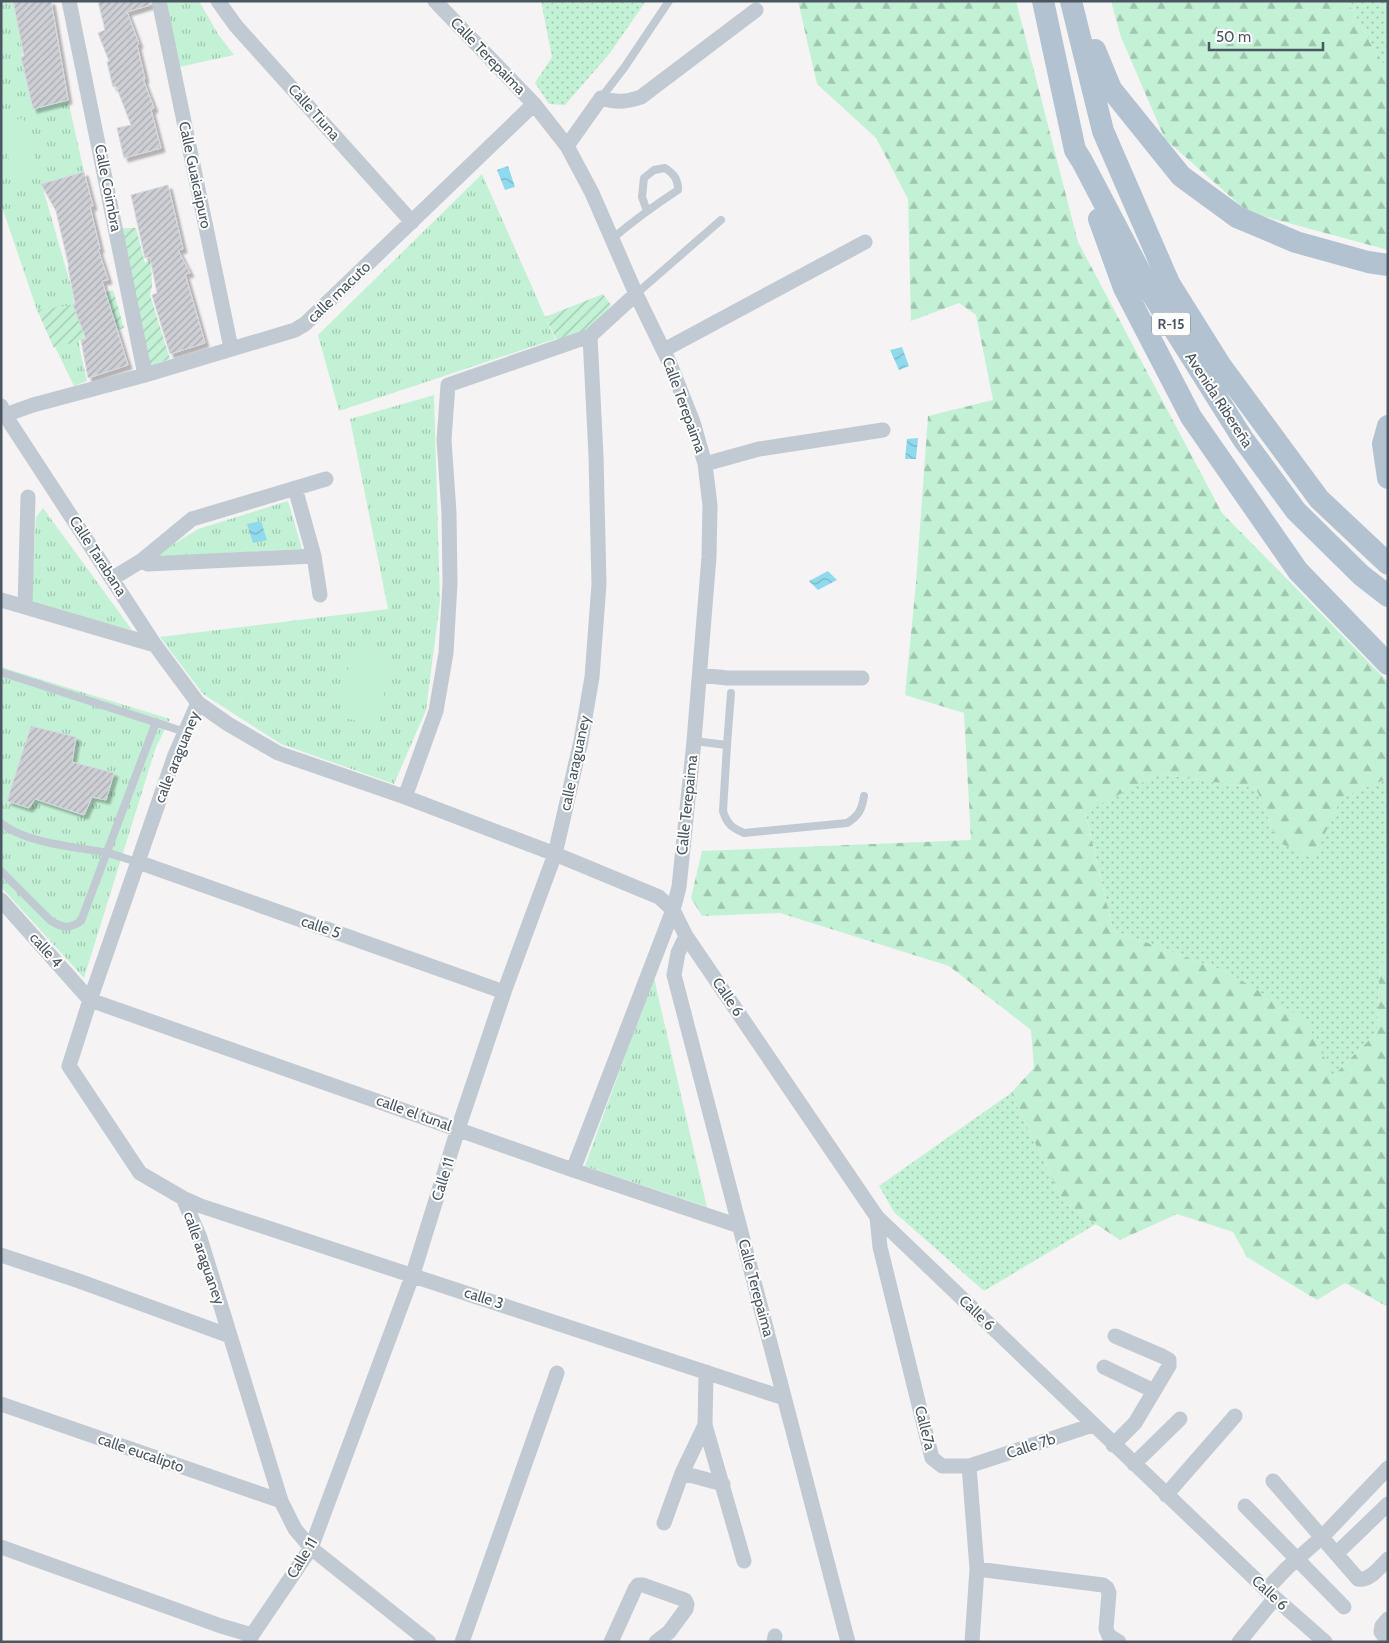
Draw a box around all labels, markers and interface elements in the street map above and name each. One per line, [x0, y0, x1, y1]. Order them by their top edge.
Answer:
street label: Calle Terepaima [447, 14, 530, 99]
scale bar [1209, 20, 1323, 52]
text: 50 m [1216, 28, 1251, 46]
street label: Calle Tiuna [284, 80, 344, 144]
street label: Calle Guaicaipuro [175, 120, 215, 230]
street label: Calle Coimbra [91, 143, 125, 234]
street label: calle macuto [304, 258, 374, 326]
road number: R-15 [1152, 312, 1190, 336]
street label: Avenida Ribereña [1181, 349, 1257, 452]
street label: Calle Terepaima [658, 355, 710, 456]
street label: Calle Tarabana [65, 513, 131, 600]
street label: calle araguaney [150, 708, 204, 805]
street label: calle araguaney [556, 713, 594, 812]
street label: Calle Terepaima [673, 753, 701, 856]
street label: calle 5 [299, 912, 343, 942]
street label: calle 4 [26, 929, 67, 971]
street label: Calle 6 [709, 974, 747, 1020]
street label: calle el tunal [374, 1091, 454, 1135]
street label: Calle 11 [428, 1155, 458, 1203]
street label: calle araguaney [180, 1209, 228, 1307]
street label: Calle Terepaima [734, 1237, 778, 1340]
street label: calle 3 [462, 1283, 506, 1313]
street label: Calle 6 [955, 1292, 999, 1334]
street label: Calle7a [911, 1404, 939, 1453]
street label: calle eucalipto [96, 1430, 186, 1476]
street label: Calle 7b [1004, 1430, 1058, 1462]
street label: Calle 11 [283, 1534, 321, 1582]
street label: Calle 6 [1248, 1572, 1292, 1614]

